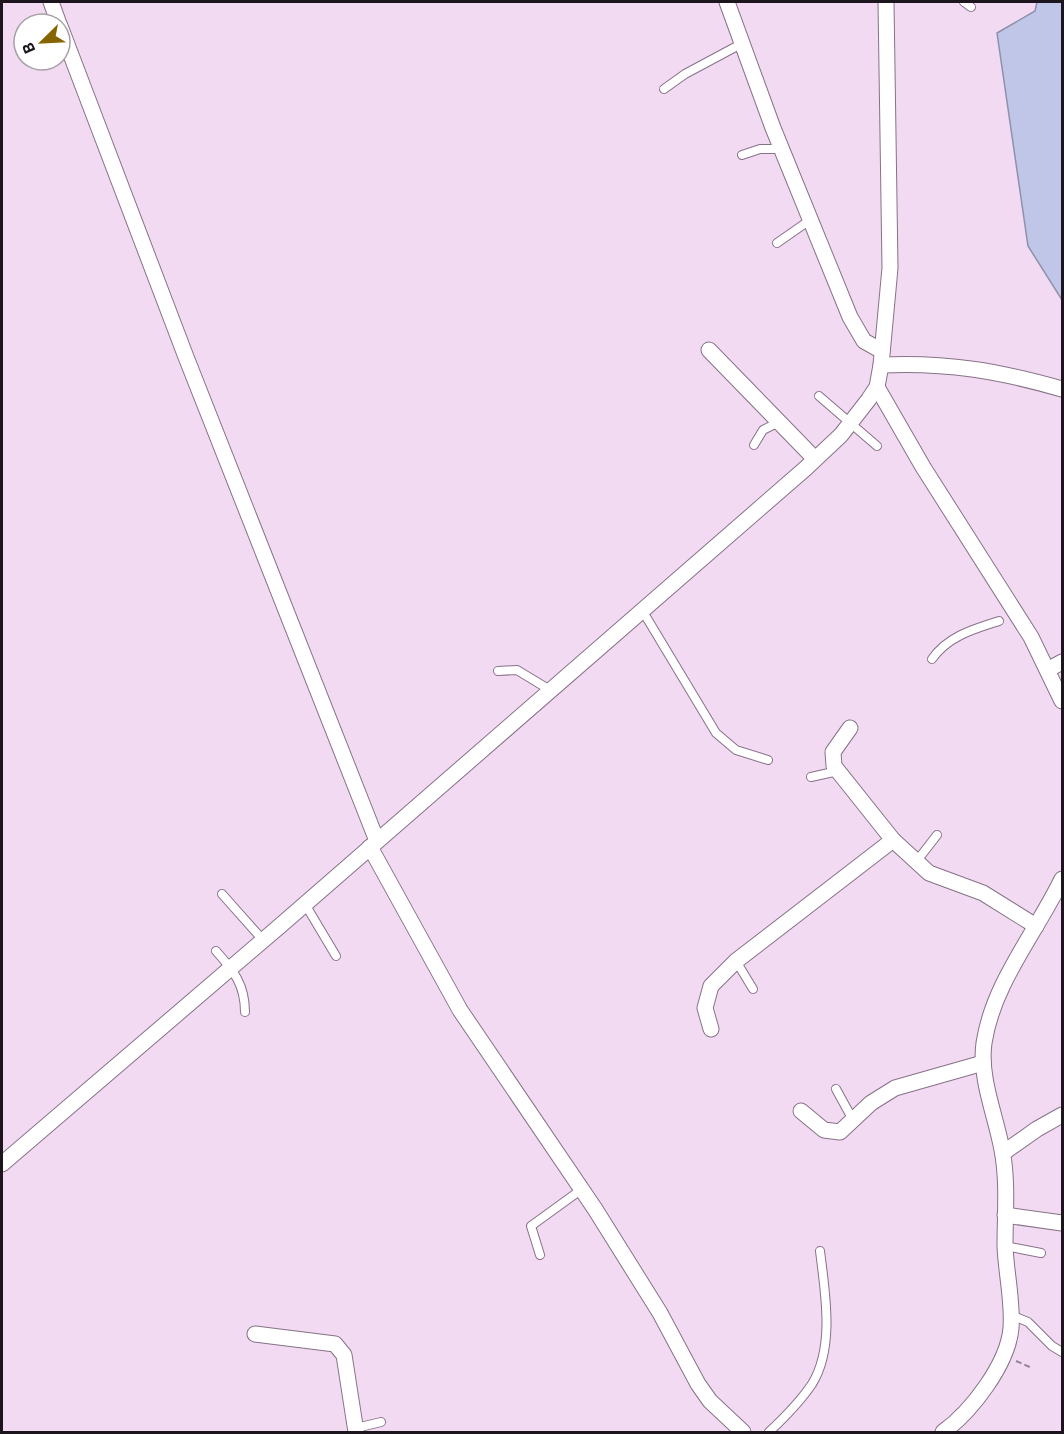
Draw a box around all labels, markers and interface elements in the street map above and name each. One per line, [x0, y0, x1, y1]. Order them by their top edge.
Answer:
north arrow [12, 12, 72, 72]
text: B [17, 40, 39, 57]

